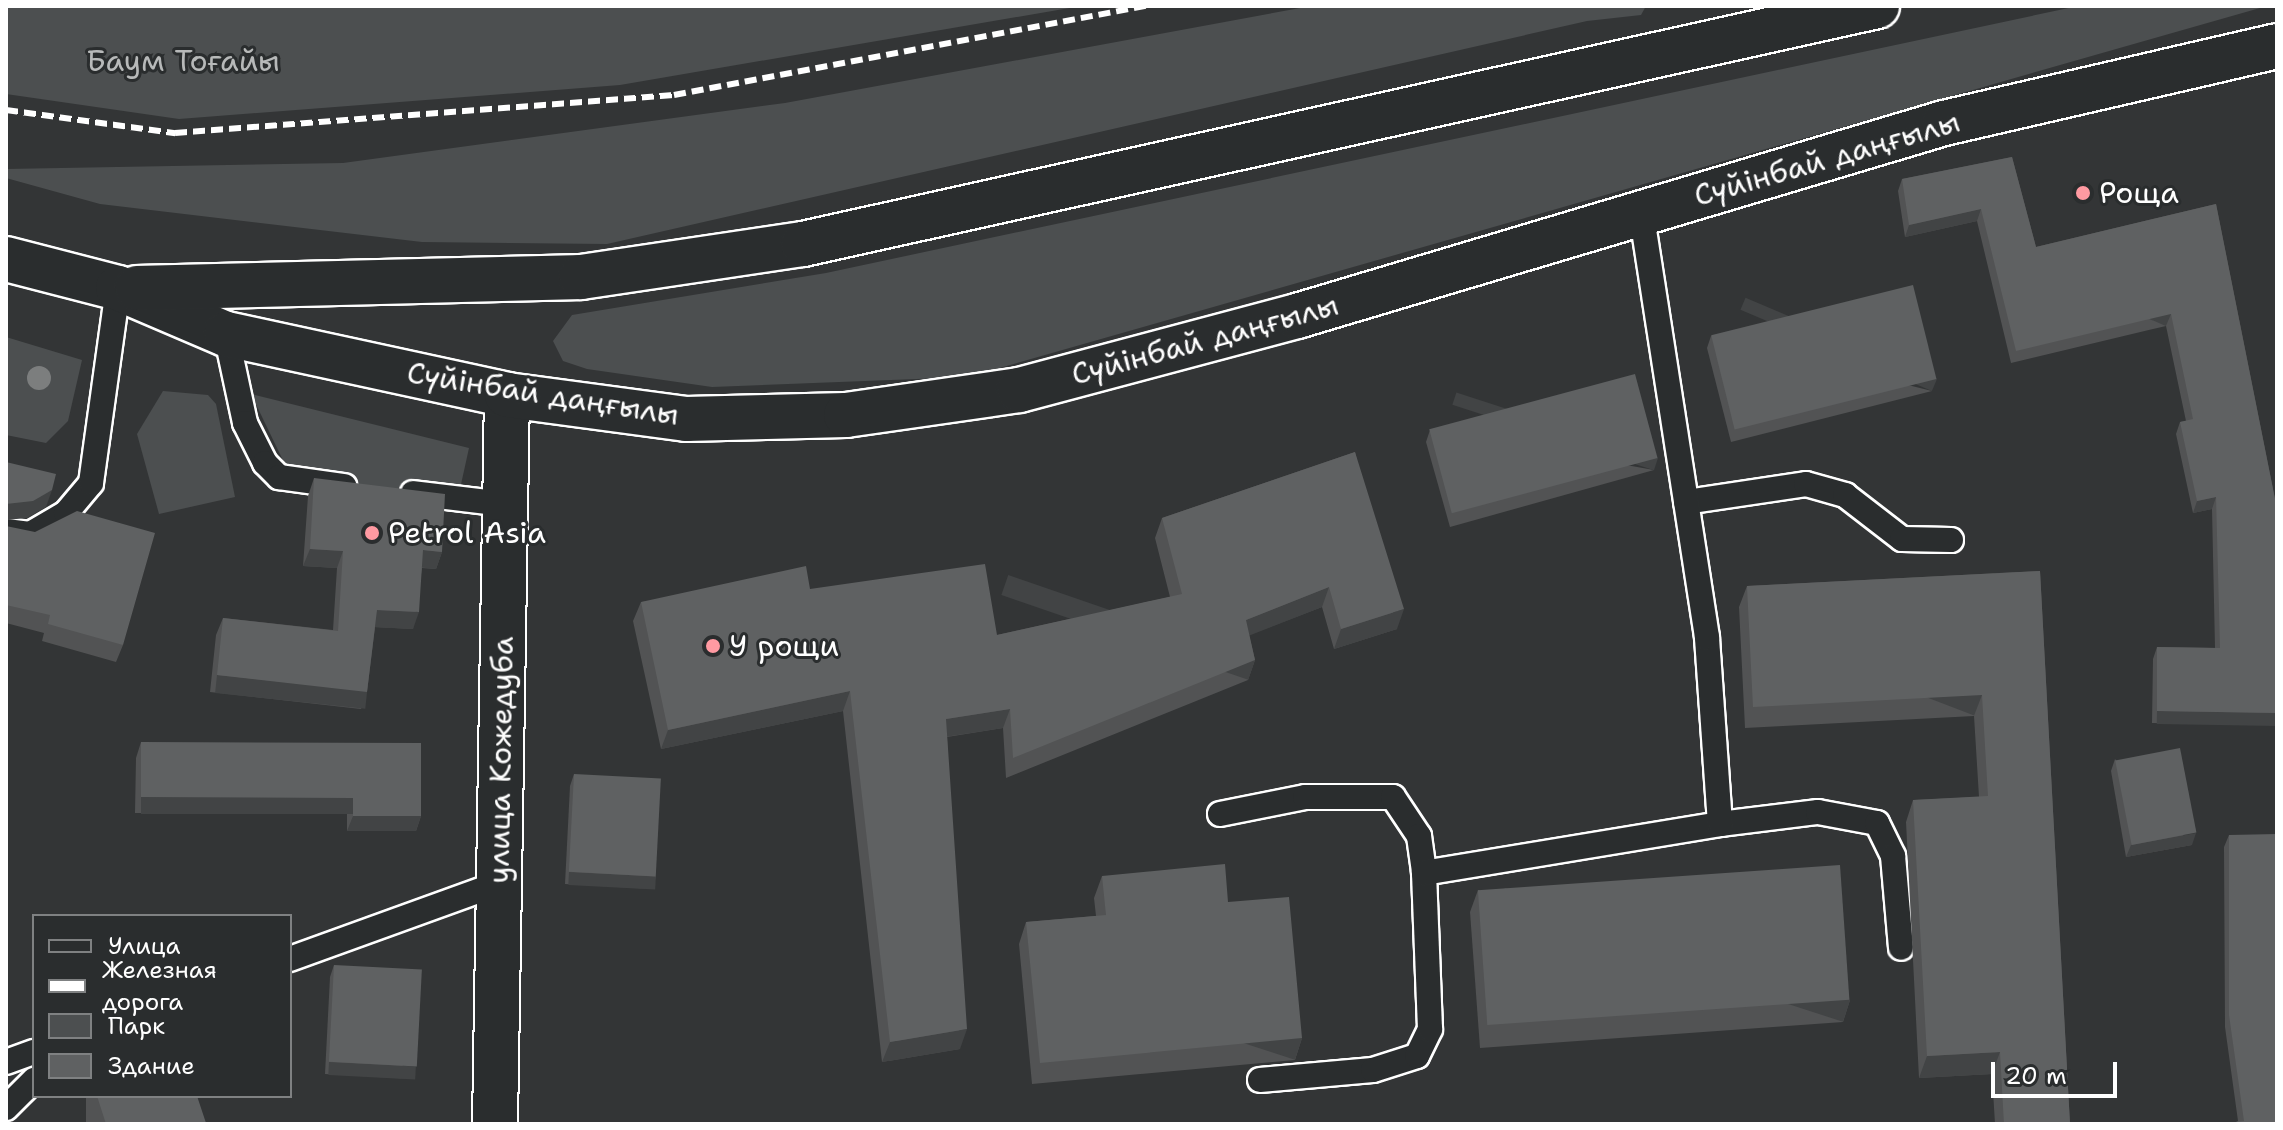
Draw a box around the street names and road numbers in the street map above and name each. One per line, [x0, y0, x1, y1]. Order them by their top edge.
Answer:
street label: Сүйінбай даңғылы [1690, 104, 1964, 214]
street label: Сүйінбай даңғылы [1068, 287, 1342, 393]
street label: Сүйінбай даңғылы [404, 355, 682, 433]
street label: улица Кожедуба [481, 636, 521, 884]

